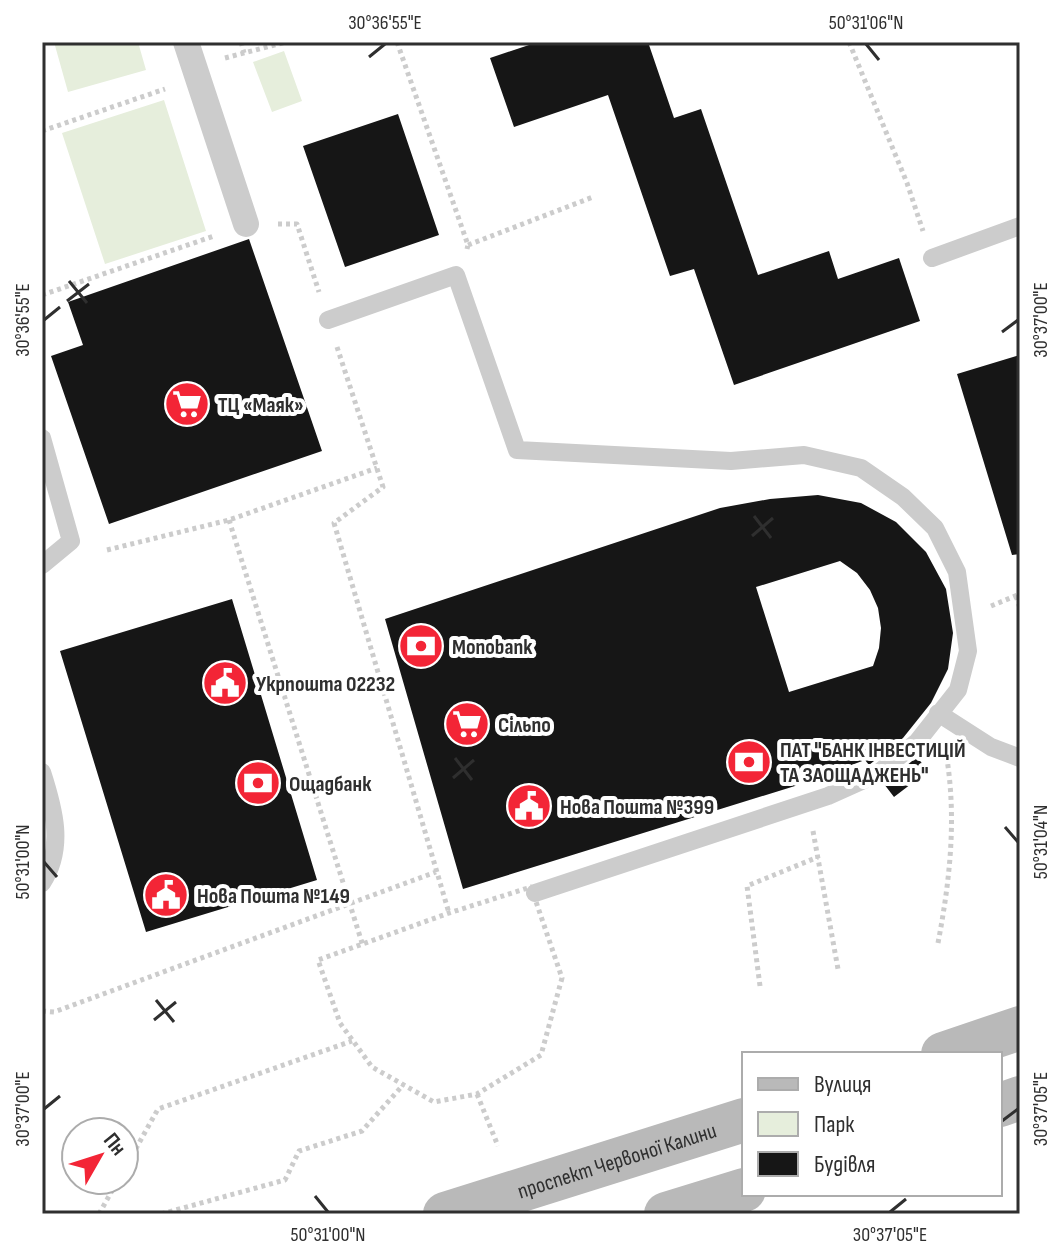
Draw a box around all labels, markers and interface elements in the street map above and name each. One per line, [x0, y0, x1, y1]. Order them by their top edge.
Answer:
text: 30°36'55"E [348, 11, 422, 35]
text: 50°31'06"N [829, 11, 903, 35]
text: 30°37'00"E [1029, 282, 1053, 358]
text: 30°36'55"E [11, 283, 35, 357]
supermarket icon: ТЦ «Маяк» [163, 380, 211, 428]
place label: ТЦ «Маяк» [218, 392, 304, 419]
bank icon: Monobank [397, 622, 445, 670]
place label: Monobank [452, 634, 533, 661]
public building icon: Укрпошта 02232 [201, 659, 249, 707]
place label: Укрпошта 02232 [256, 671, 395, 698]
supermarket icon: Сільпо [443, 700, 491, 748]
place label: Сільпо [498, 712, 551, 739]
place label: ПАТ "БАНК ІНВЕСТИЦІЙ ТА ЗАОЩАДЖЕНЬ" [780, 737, 966, 789]
bank icon: ПАТ "БАНК ІНВЕСТИЦІЙ ТА ЗАОЩАДЖЕНЬ" [725, 738, 773, 786]
bank icon: Ощадбанк [234, 759, 282, 807]
place label: Ощадбанк [289, 771, 372, 798]
public building icon: Нова Пошта №399 [505, 782, 553, 830]
place label: Нова Пошта №399 [560, 794, 714, 821]
text: 50°31'04"N [1029, 805, 1053, 879]
text: 50°31'00"N [11, 825, 35, 899]
public building icon: Нова Пошта №149 [142, 871, 190, 919]
place label: Нова Пошта №149 [197, 883, 350, 910]
legend [742, 1052, 1002, 1196]
text: Вулиця [814, 1070, 872, 1099]
text: 30°37'00"E [11, 1071, 35, 1147]
text: 30°37'05"E [1029, 1072, 1053, 1146]
text: Парк [814, 1110, 855, 1139]
north arrow [60, 1116, 140, 1196]
street label: проспект Червоної Калини [514, 1118, 720, 1205]
text: Пн [97, 1128, 132, 1161]
text: Будівля [814, 1150, 875, 1179]
text: 50°31'00"N [291, 1223, 365, 1247]
text: 30°37'05"E [853, 1223, 927, 1247]

